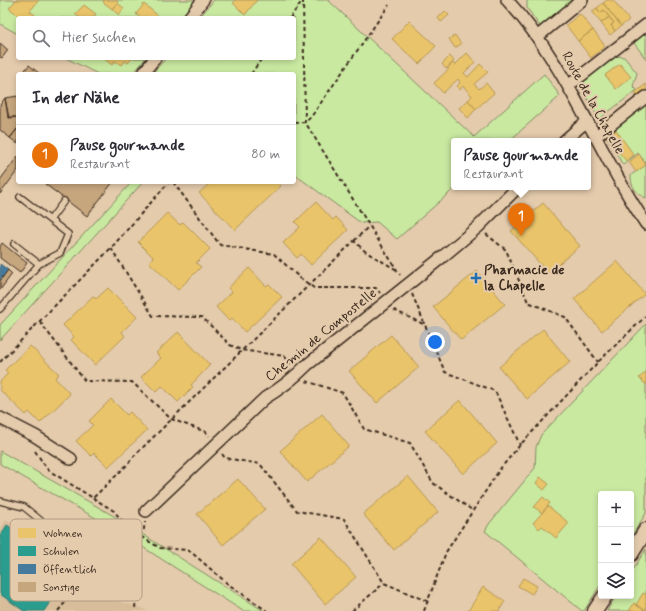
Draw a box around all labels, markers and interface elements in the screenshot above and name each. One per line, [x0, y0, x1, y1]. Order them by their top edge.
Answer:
search box [16, 16, 296, 60]
icon: search [30, 27, 52, 49]
text: Hier suchen [62, 28, 136, 48]
street label: Route de la Chapelle [557, 48, 629, 158]
text: In der Nähe [32, 87, 120, 109]
text: Pause gourmande [70, 136, 185, 156]
popup [451, 138, 591, 190]
text: 1 [42, 146, 48, 163]
text: 80 m [251, 146, 280, 163]
text: Pause gourmande [464, 146, 578, 166]
text: Restaurant [70, 156, 130, 173]
text: Restaurant [464, 166, 524, 183]
pin: 1 [508, 203, 534, 236]
place label: Pharmacie de la Chapelle [484, 261, 564, 295]
marker: Pharmacie de la Chapelle [471, 273, 481, 283]
street label: Chemin de Compostelle [261, 284, 381, 386]
your location [425, 332, 445, 352]
map controls [598, 491, 634, 599]
button: + [598, 491, 634, 527]
legend [10, 519, 142, 601]
text: Wohnen [43, 527, 82, 541]
button: − [598, 527, 634, 563]
text: Schulen [43, 545, 79, 559]
text: Öffentlich [43, 563, 97, 577]
button: layers [598, 563, 634, 599]
text: Sonstige [43, 581, 80, 595]

